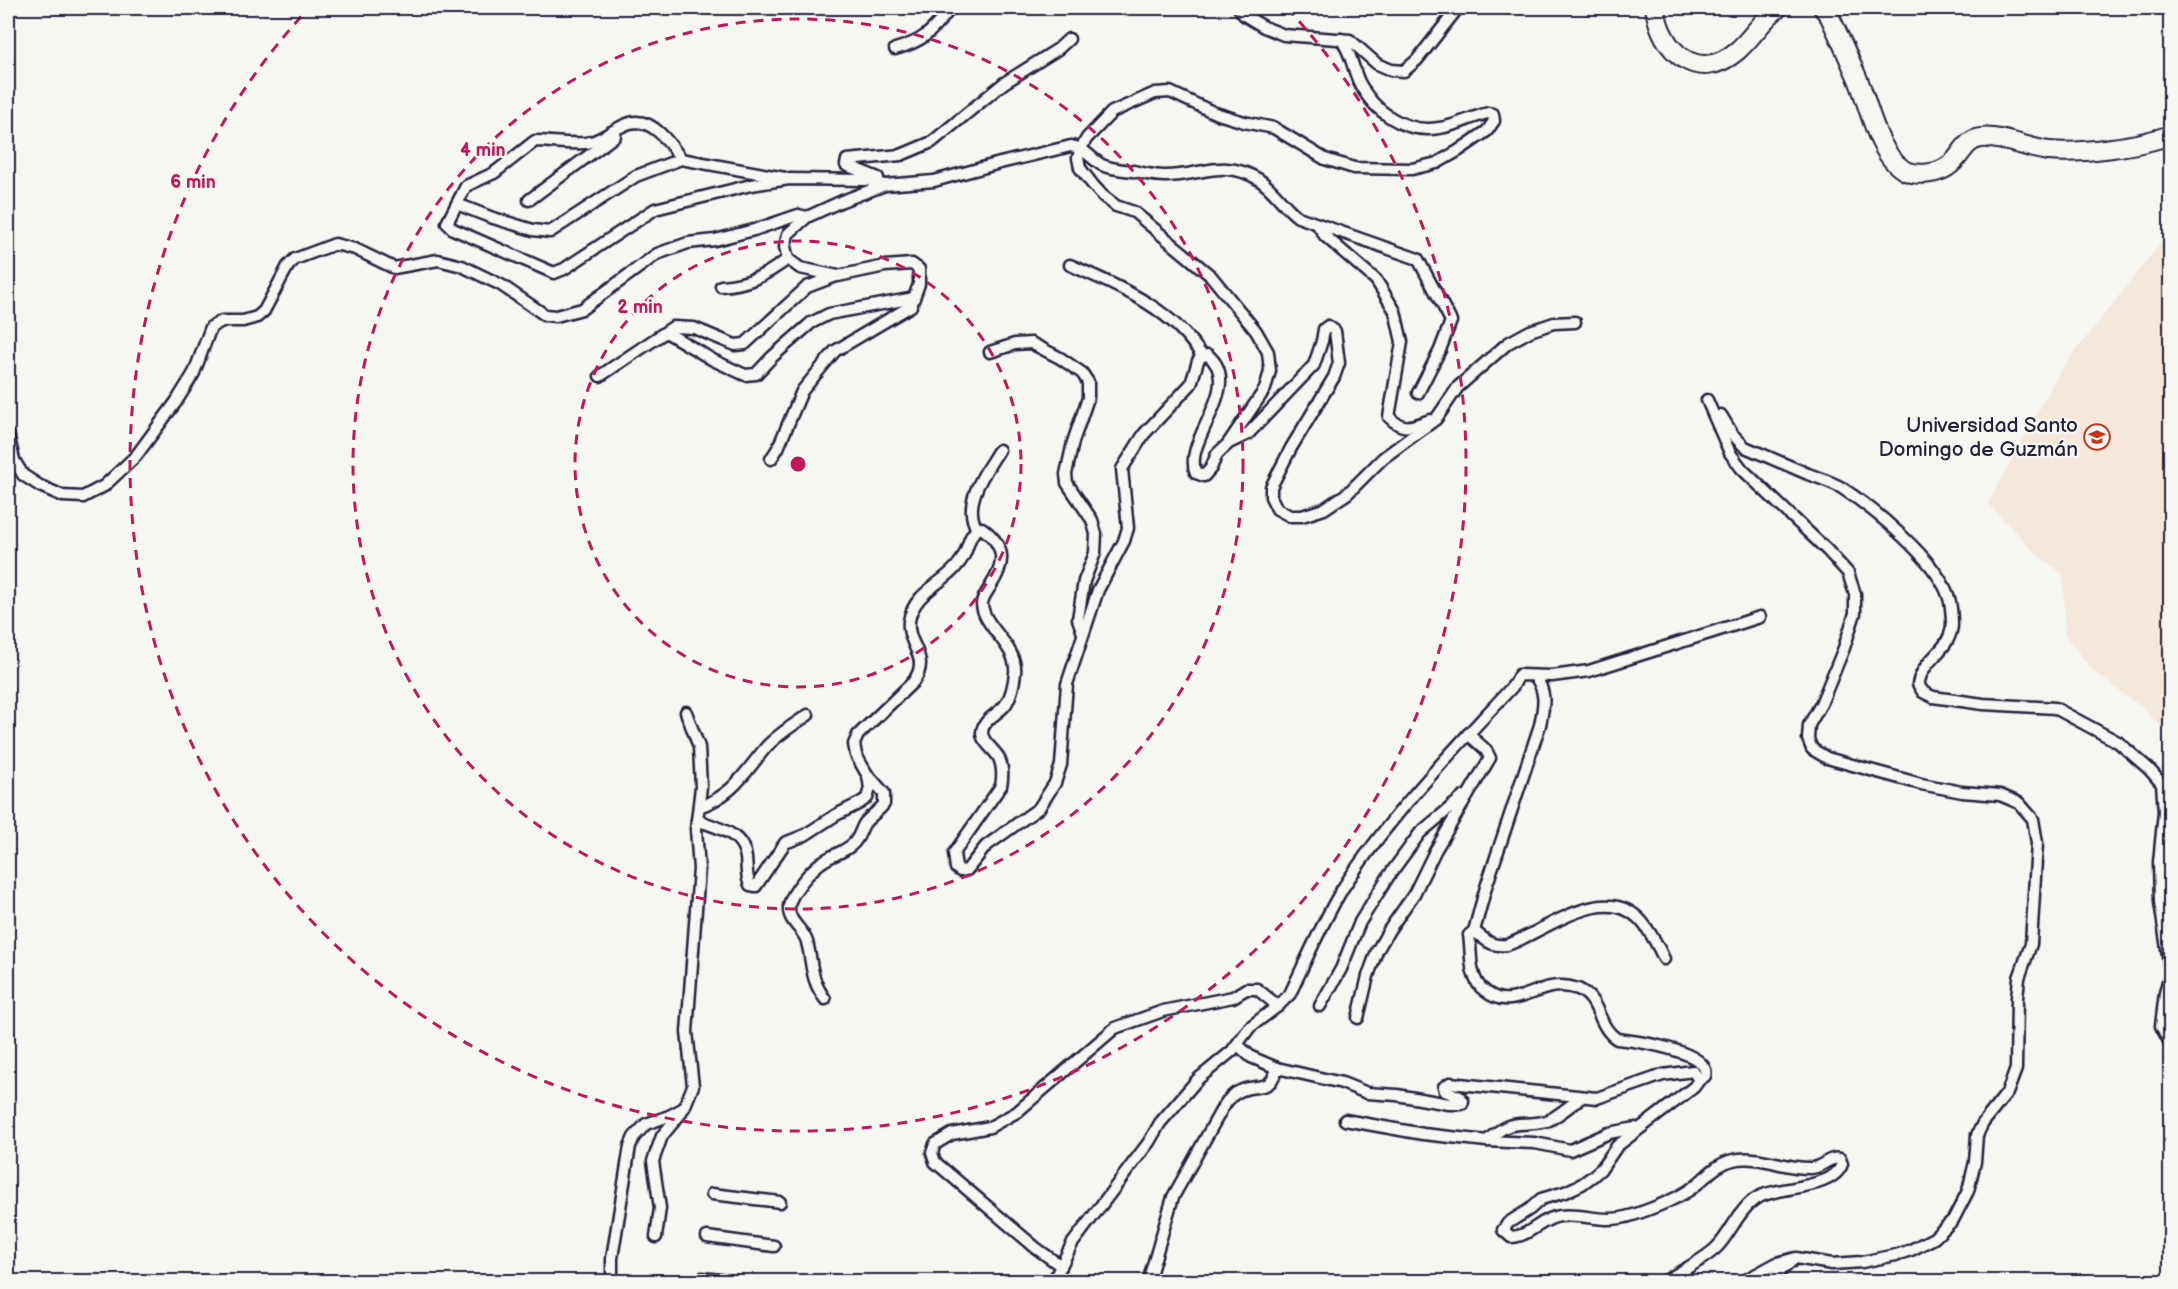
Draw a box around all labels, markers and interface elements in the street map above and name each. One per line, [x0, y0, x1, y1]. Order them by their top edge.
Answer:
text: 4 min [460, 140, 506, 161]
text: 6 min [170, 172, 216, 193]
text: 2 min [617, 297, 663, 318]
place label: Universidad Santo Domingo de Guzmán [1878, 413, 2078, 462]
school or university icon: Universidad Santo Domingo de Guzmán [2082, 422, 2112, 452]
centre of rings [788, 454, 808, 474]

